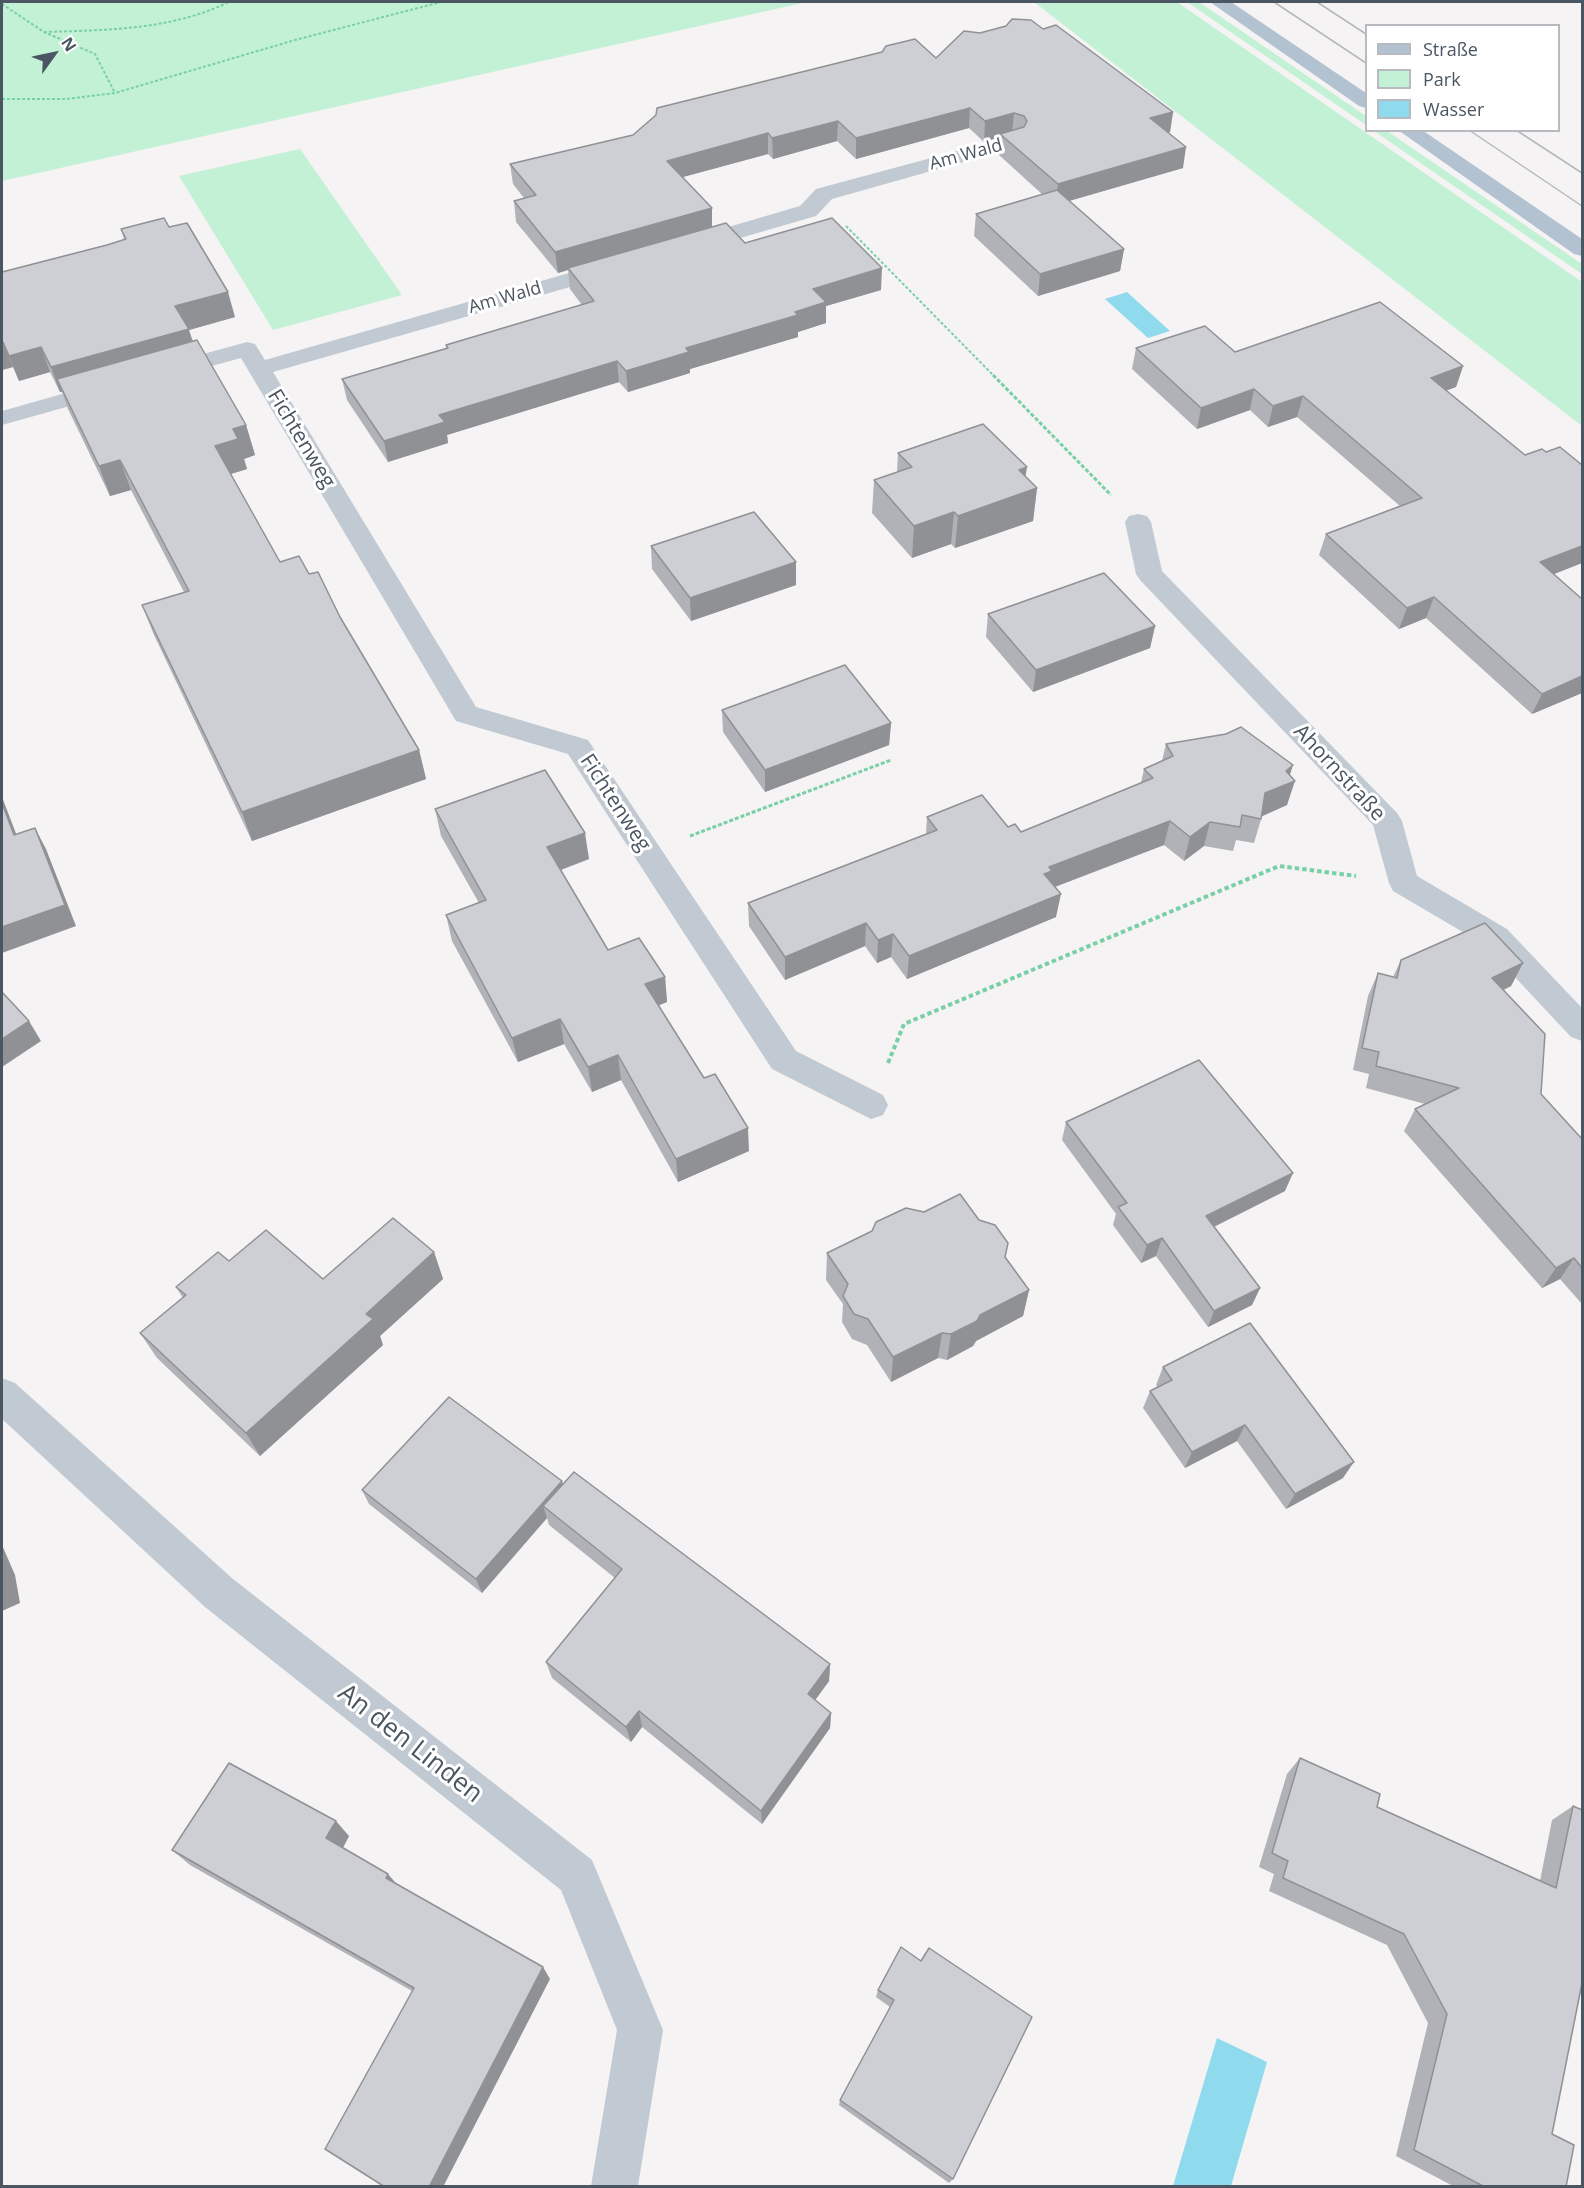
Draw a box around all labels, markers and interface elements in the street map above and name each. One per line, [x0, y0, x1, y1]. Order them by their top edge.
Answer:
north arrow [24, 24, 84, 84]
legend [1365, 24, 1560, 132]
text: N [56, 33, 82, 56]
text: Straße [1423, 37, 1478, 61]
text: Park [1423, 67, 1461, 91]
text: Wasser [1423, 97, 1484, 121]
street label: Am Wald [927, 135, 1005, 175]
street label: Am Wald [466, 277, 544, 319]
street label: Fichtenweg [262, 385, 340, 493]
street label: Ahornstraße [1288, 719, 1390, 827]
street label: Fichtenweg [574, 750, 656, 856]
street label: An den Linden [331, 1678, 489, 1810]

